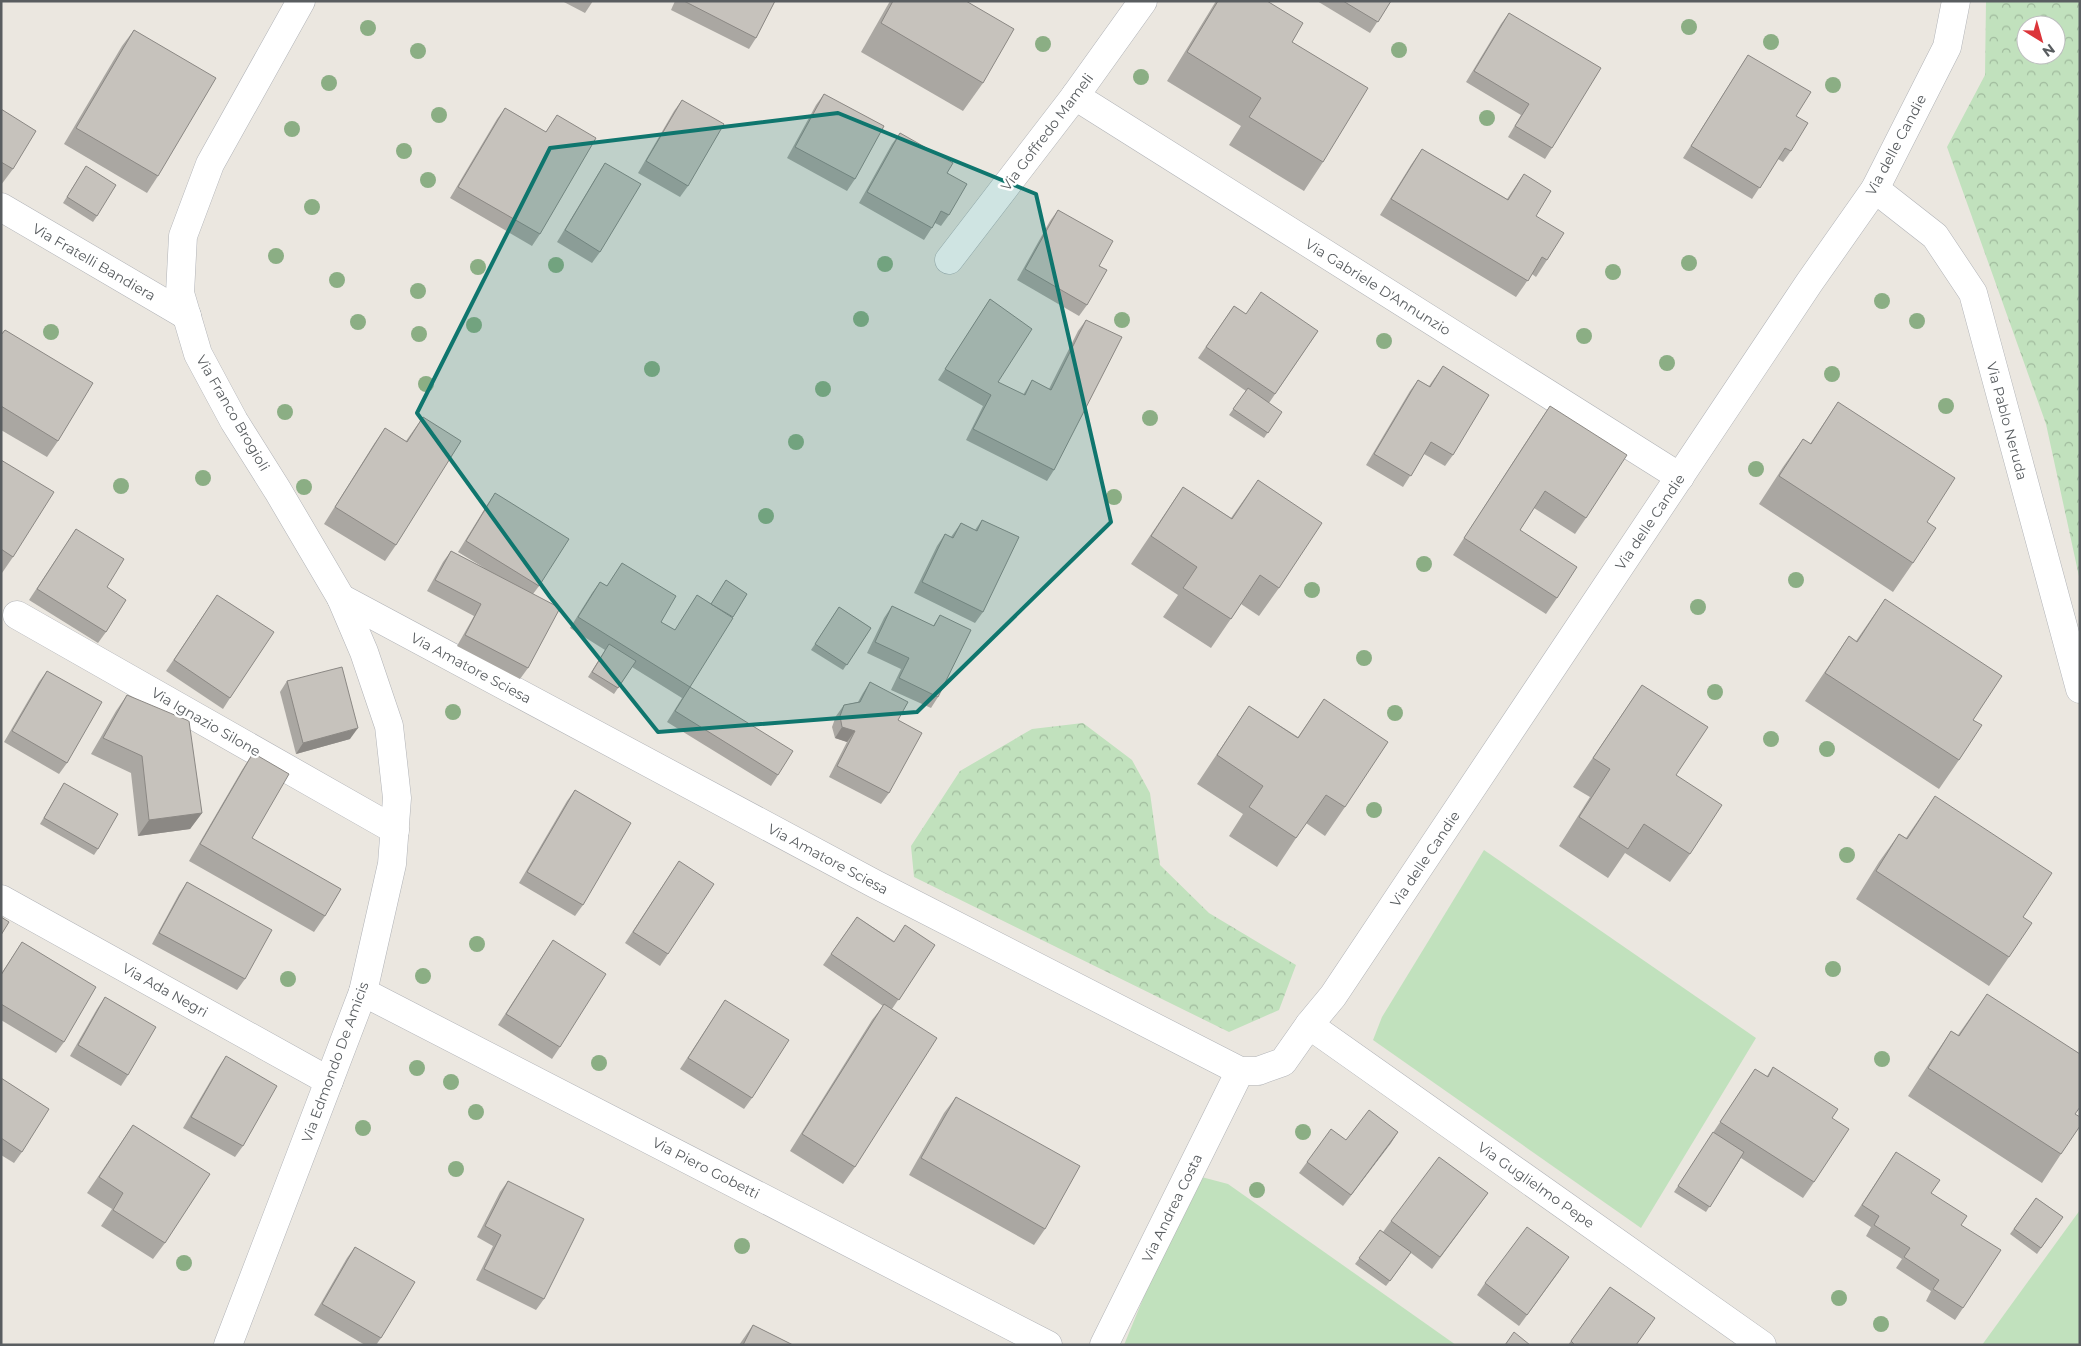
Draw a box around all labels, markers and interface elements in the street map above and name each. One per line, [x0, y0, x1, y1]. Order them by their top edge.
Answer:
north arrow [2016, 15, 2066, 65]
text: N [2039, 40, 2059, 61]
street label: Via Goffredo Mameli [997, 70, 1097, 194]
street label: Via delle Candie [1862, 91, 1930, 199]
street label: Via Fratelli Bandiera [29, 219, 159, 305]
street label: Via Gabriele D'Annunzio [1302, 235, 1454, 339]
street label: Via Franco Brogioli [192, 352, 274, 474]
street label: Via Pablo Neruda [1983, 360, 2031, 482]
street label: Via delle Candie [1611, 471, 1689, 573]
street label: Via Amatore Sciesa [408, 629, 534, 707]
street label: Via Ignazio Silone [148, 683, 264, 761]
street label: Via delle Candie [1386, 808, 1464, 910]
street label: Via Amatore Sciesa [765, 820, 891, 898]
street label: Via Ada Negri [119, 959, 211, 1021]
street label: Via Edmondo De Amicis [298, 979, 373, 1145]
street label: Via Piero Gobetti [649, 1133, 763, 1203]
street label: Via Guglielmo Pepe [1474, 1138, 1598, 1232]
street label: Via Andrea Costa [1138, 1151, 1206, 1265]

